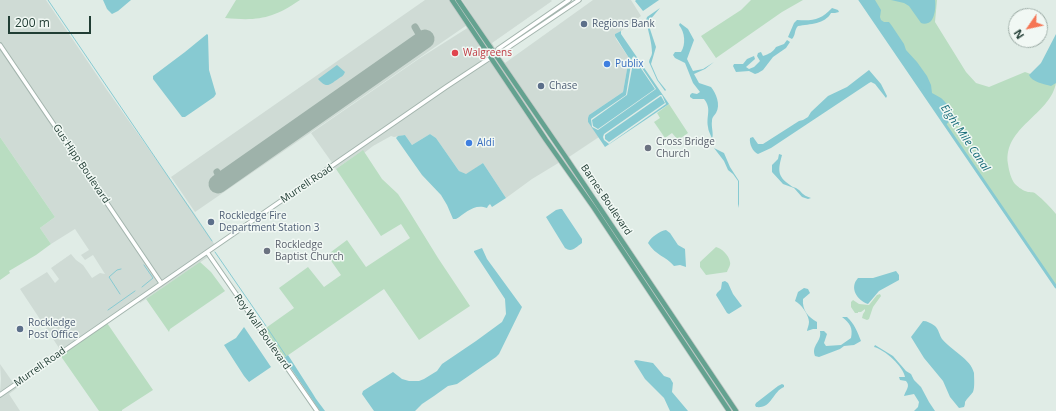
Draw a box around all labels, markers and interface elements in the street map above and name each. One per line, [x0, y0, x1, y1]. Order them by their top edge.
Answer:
scale bar [10, 8, 93, 34]
north arrow [1008, 8, 1048, 48]
text: 200 m [15, 14, 50, 31]
place label: Regions Bank [592, 18, 655, 30]
marker: Regions Bank [579, 19, 589, 29]
text: N [1010, 27, 1027, 42]
place label: Walgreens [463, 47, 512, 59]
marker: Walgreens [450, 48, 460, 58]
place label: Publix [615, 58, 644, 70]
marker: Publix [602, 59, 612, 69]
place label: Chase [549, 80, 577, 92]
marker: Chase [536, 81, 546, 91]
water label: Eight Mile Canal [938, 102, 992, 174]
street label: Gus Hipp Boulevard [50, 122, 112, 206]
place label: Cross Bridge Church [656, 136, 715, 160]
place label: Aldi [477, 137, 494, 149]
marker: Aldi [464, 138, 474, 148]
marker: Cross Bridge Church [643, 143, 653, 153]
street label: Murrell Road [279, 162, 335, 206]
street label: Barnes Boulevard [578, 162, 634, 238]
place label: Rockledge Fire Department Station 3 [219, 210, 320, 234]
marker: Rockledge Fire Department Station 3 [206, 217, 216, 227]
place label: Rockledge Baptist Church [275, 239, 344, 262]
marker: Rockledge Baptist Church [262, 246, 272, 256]
street label: Roy Wall Boulevard [231, 292, 293, 372]
place label: Rockledge Post Office [28, 317, 78, 340]
marker: Rockledge Post Office [15, 324, 25, 334]
street label: Murrell Road [12, 345, 68, 389]

